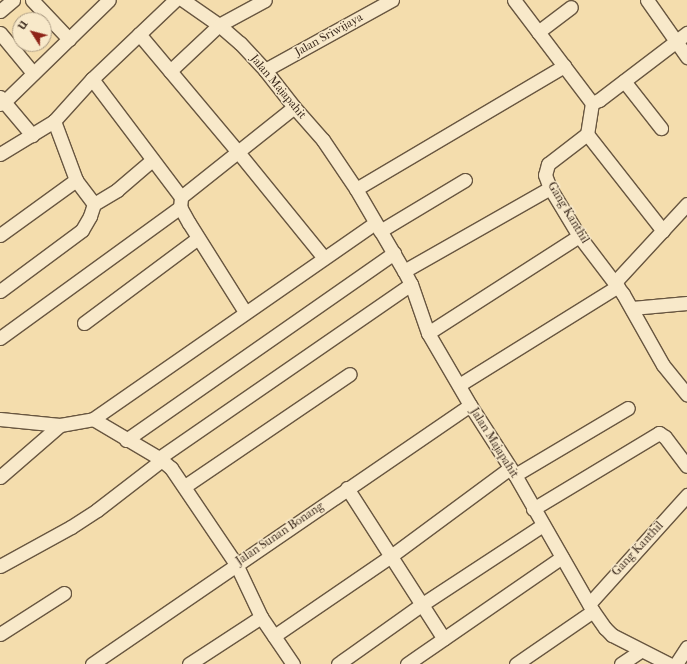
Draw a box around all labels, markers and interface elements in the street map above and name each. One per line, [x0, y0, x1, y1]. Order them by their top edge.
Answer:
street label: Jalan Sriwijaya [292, 10, 366, 60]
north arrow [12, 12, 52, 52]
text: U [15, 18, 30, 33]
street label: Jalan Majapahit [247, 52, 309, 122]
street label: Gang Kanthil [544, 180, 592, 246]
street label: Jalan Majapahit [467, 405, 521, 481]
street label: Jalan Sunan Bonang [233, 499, 327, 569]
street label: Gang Kanthil [609, 519, 667, 579]

